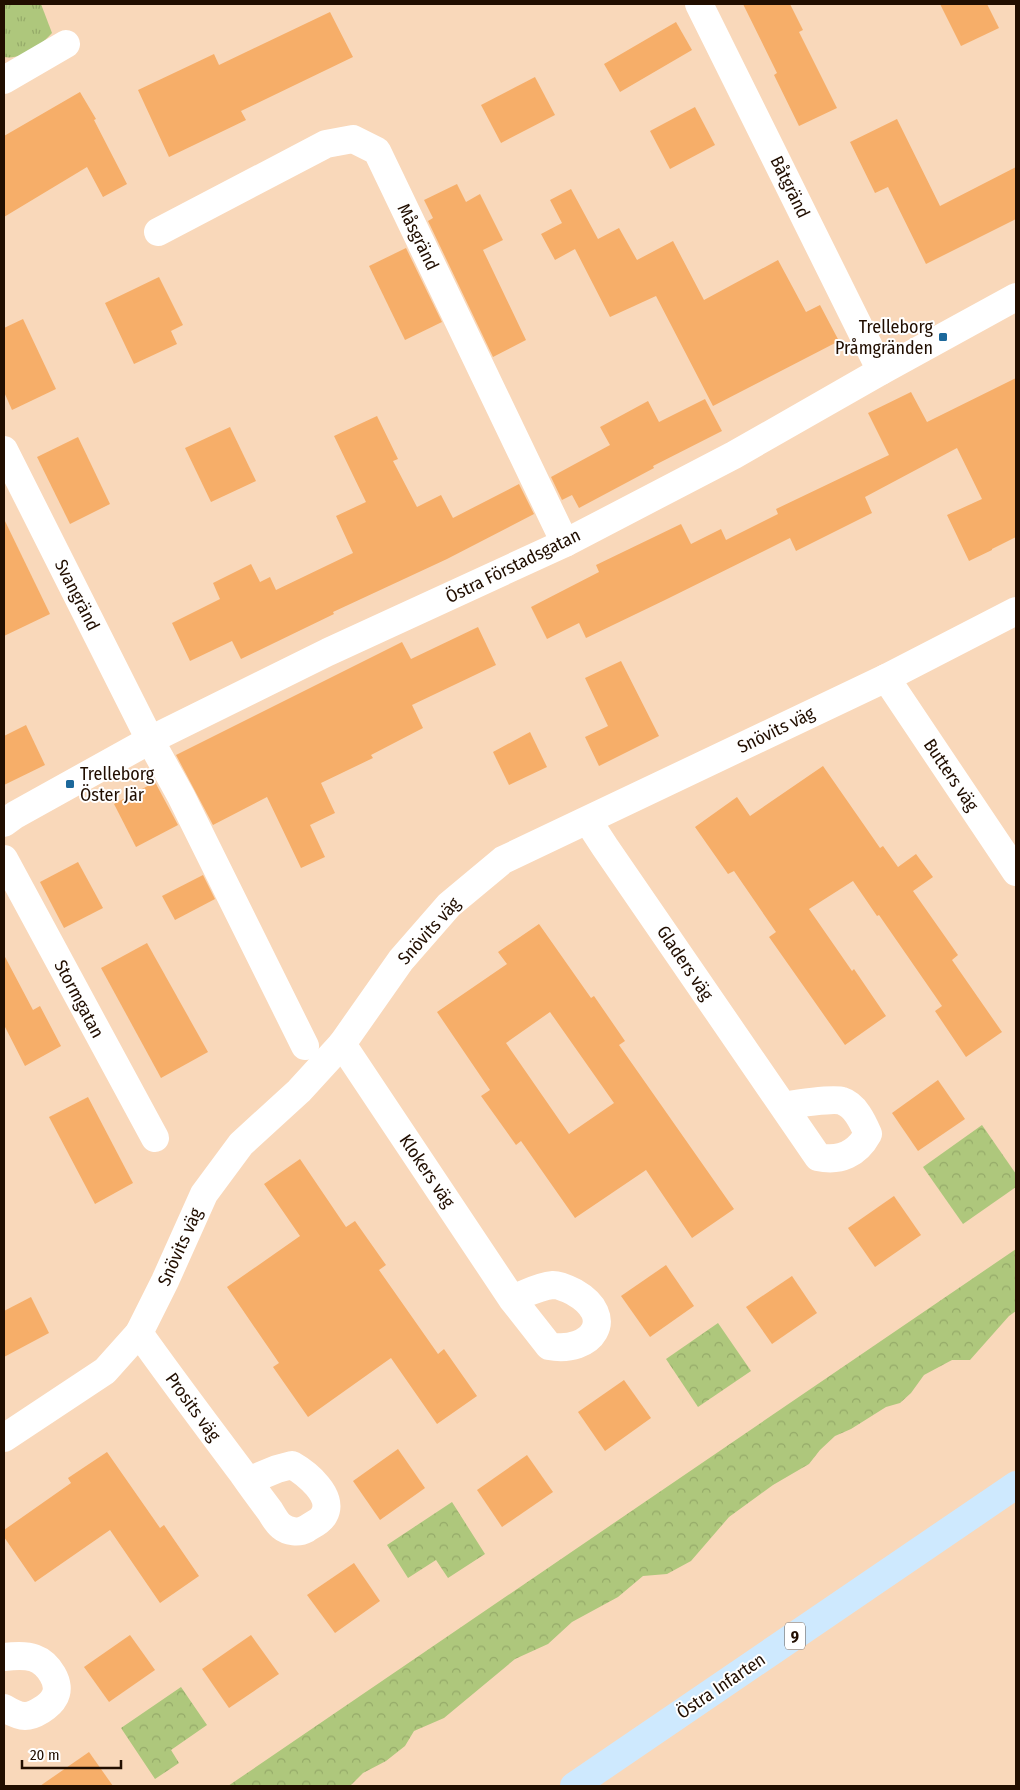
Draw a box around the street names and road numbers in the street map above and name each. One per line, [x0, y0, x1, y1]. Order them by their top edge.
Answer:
street label: Båtgränd [766, 152, 814, 222]
street label: Måsgränd [392, 200, 444, 274]
street label: Östra Förstadsgatan [442, 524, 584, 608]
street label: Svangränd [50, 556, 104, 634]
street label: Snövits väg [734, 702, 819, 758]
street label: Butters väg [919, 735, 983, 816]
street label: Snövits väg [393, 892, 465, 969]
street label: Gladers väg [652, 922, 718, 1005]
street label: Stormgatan [49, 956, 109, 1042]
street label: Klokers väg [395, 1130, 460, 1212]
street label: Snövits väg [153, 1204, 207, 1289]
street label: Prosits väg [161, 1369, 225, 1446]
road number: 9 [785, 1622, 805, 1650]
street label: Östra Infarten [673, 1648, 769, 1724]

